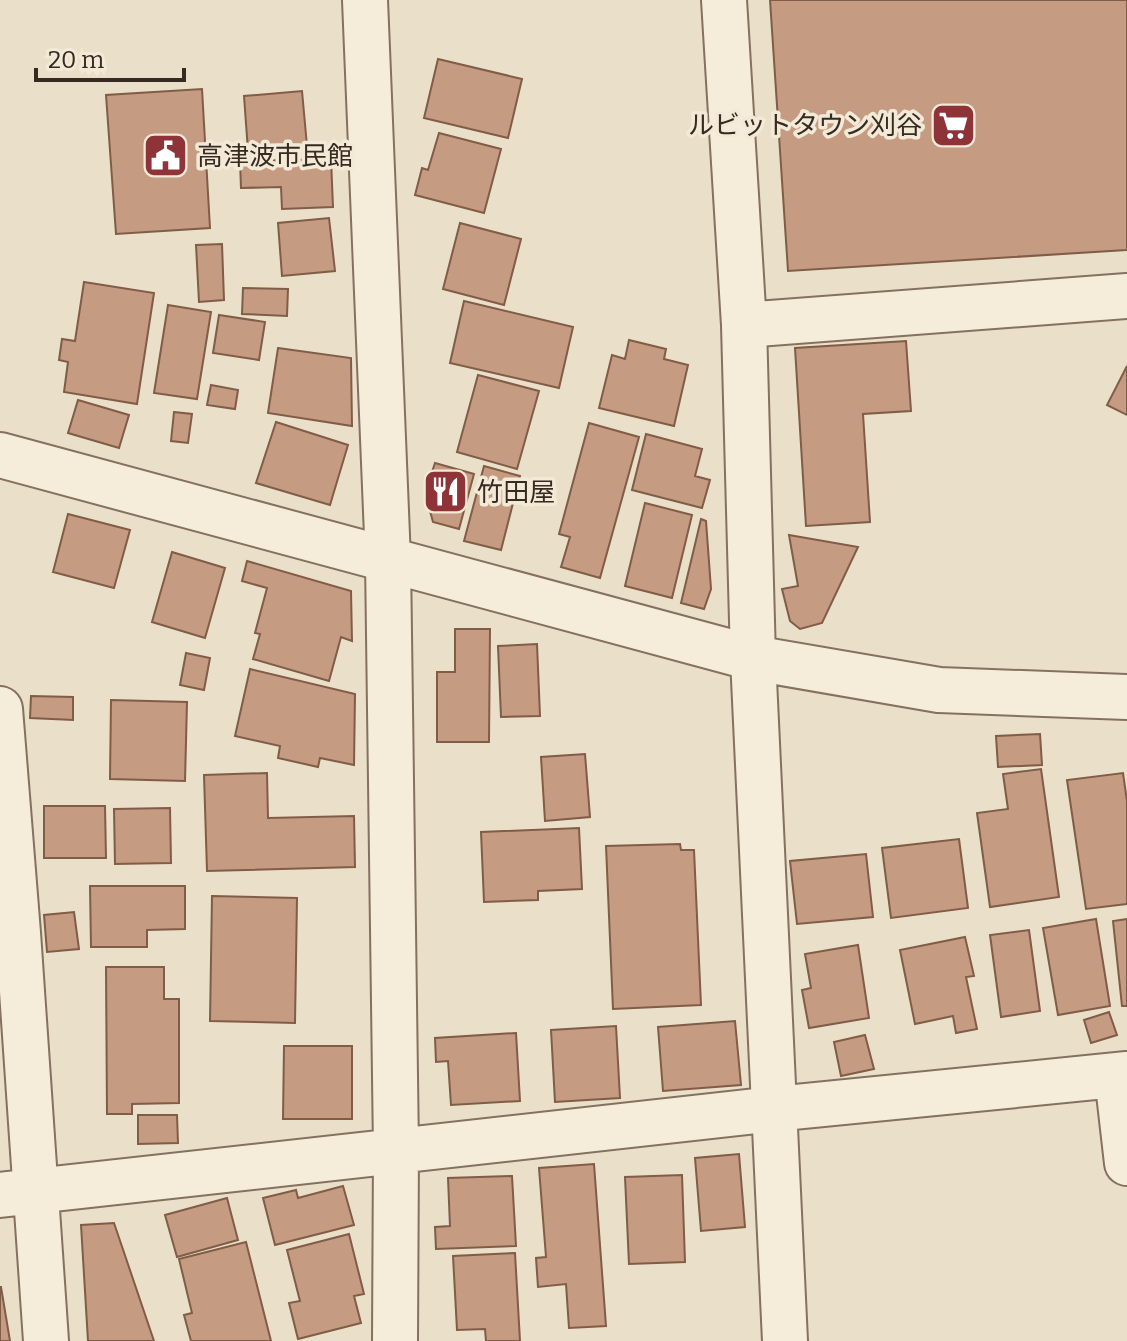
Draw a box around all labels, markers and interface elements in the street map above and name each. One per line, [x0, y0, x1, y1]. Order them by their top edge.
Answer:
scale bar [36, 32, 184, 82]
text: 20 m [48, 46, 104, 74]
supermarket icon: ルビットタウン刈谷 [929, 101, 977, 149]
place label: ルビットタウン刈谷 [688, 110, 922, 141]
public building icon: 高津波市民館 [142, 132, 190, 180]
place label: 高津波市民館 [197, 141, 353, 172]
restaurant icon: 竹田屋 [422, 468, 470, 516]
place label: 竹田屋 [477, 477, 555, 508]

